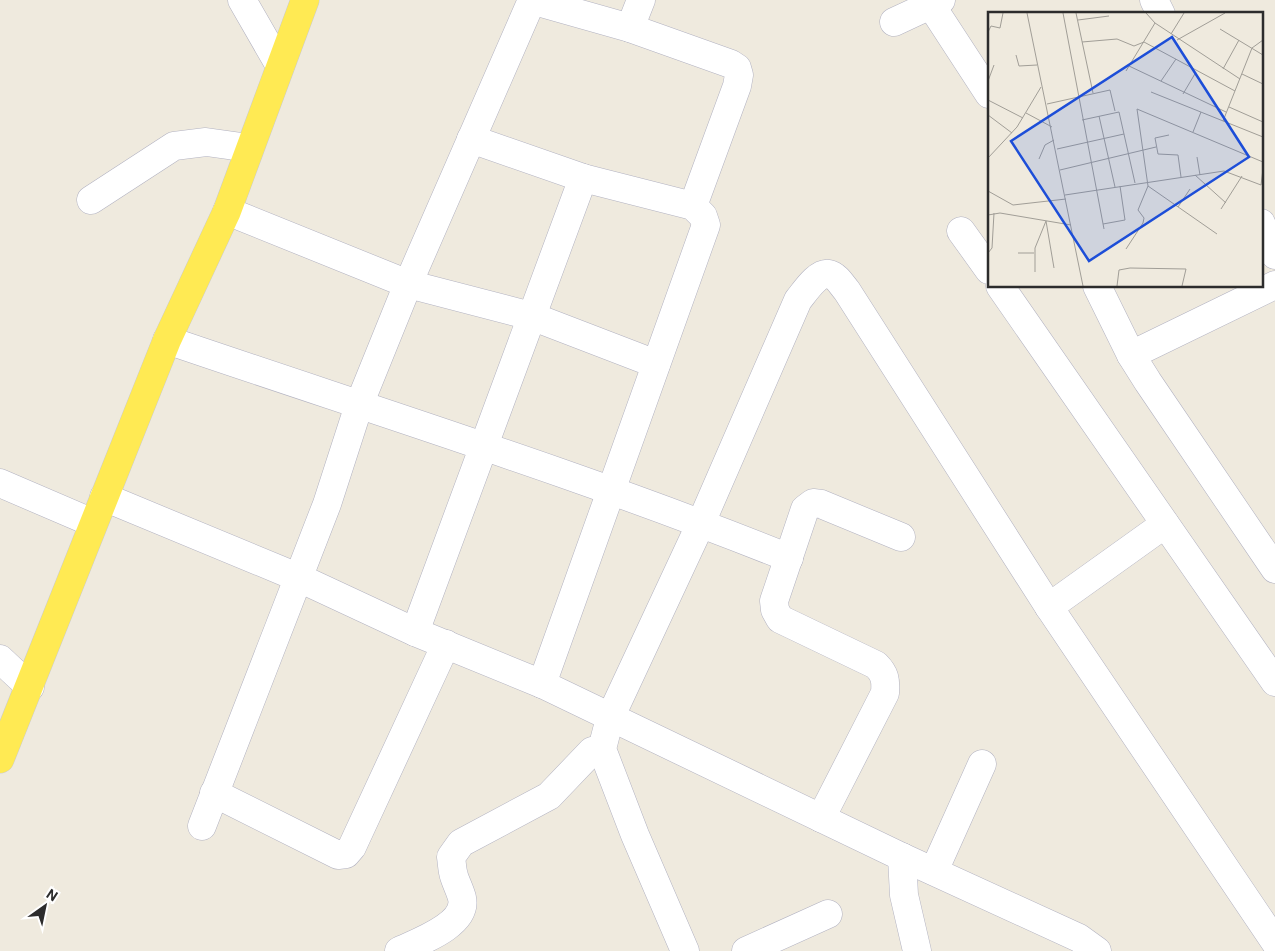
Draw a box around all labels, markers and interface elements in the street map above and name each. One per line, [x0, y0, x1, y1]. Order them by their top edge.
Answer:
inset map [988, 12, 1262, 288]
north arrow [20, 881, 70, 931]
text: N [44, 886, 61, 905]

